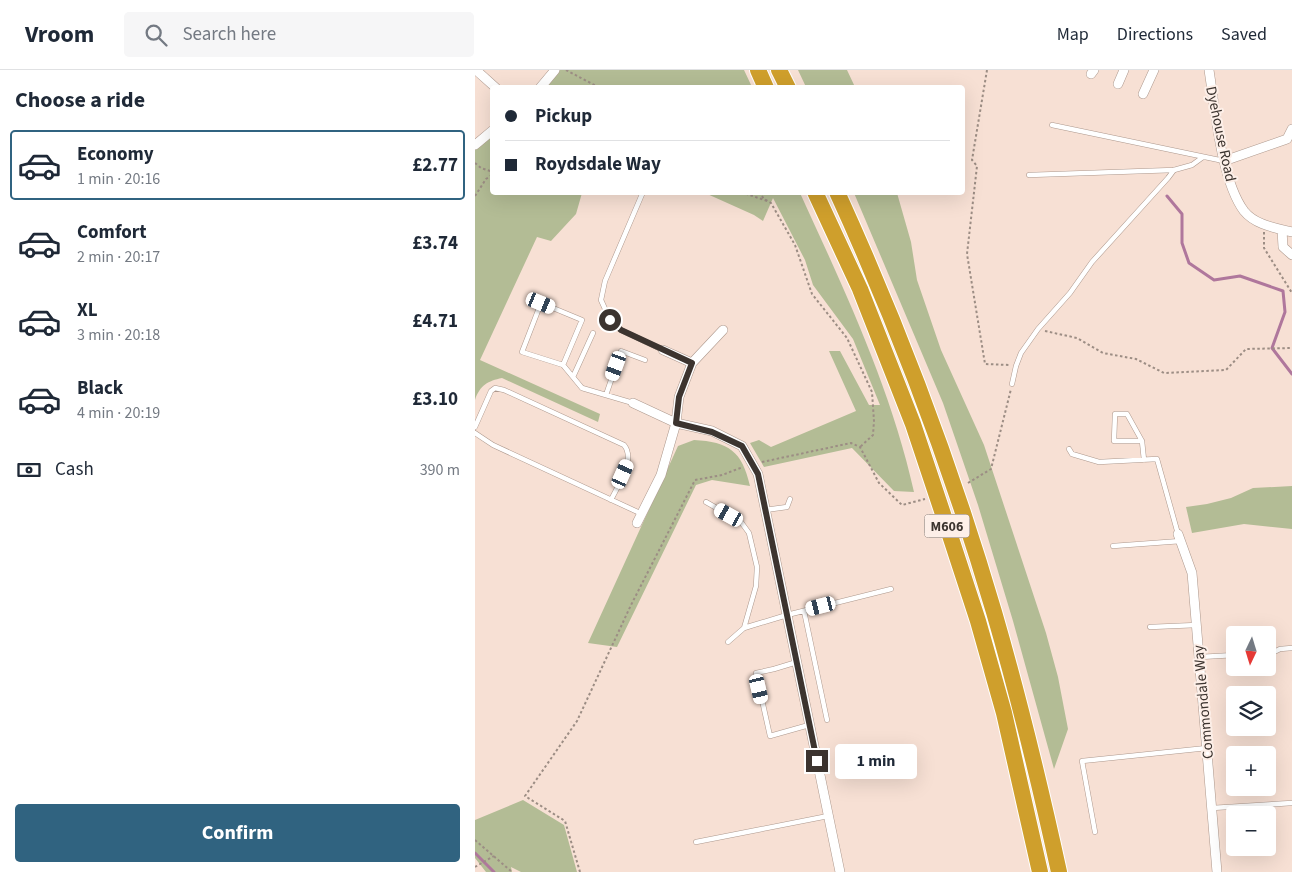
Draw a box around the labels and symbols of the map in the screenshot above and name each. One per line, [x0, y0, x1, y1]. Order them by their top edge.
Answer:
street label: Dyehouse Road [1200, 84, 1241, 184]
car [524, 290, 557, 316]
route start [599, 309, 621, 331]
car [603, 349, 628, 383]
car [610, 457, 635, 491]
car [712, 501, 745, 529]
road number: M606 [925, 514, 969, 538]
car [804, 595, 837, 617]
north arrow [1226, 626, 1276, 676]
street label: Commondale Way [1188, 644, 1219, 760]
car [748, 673, 769, 705]
callout: 1 min [835, 744, 917, 778]
route end [806, 750, 828, 772]

